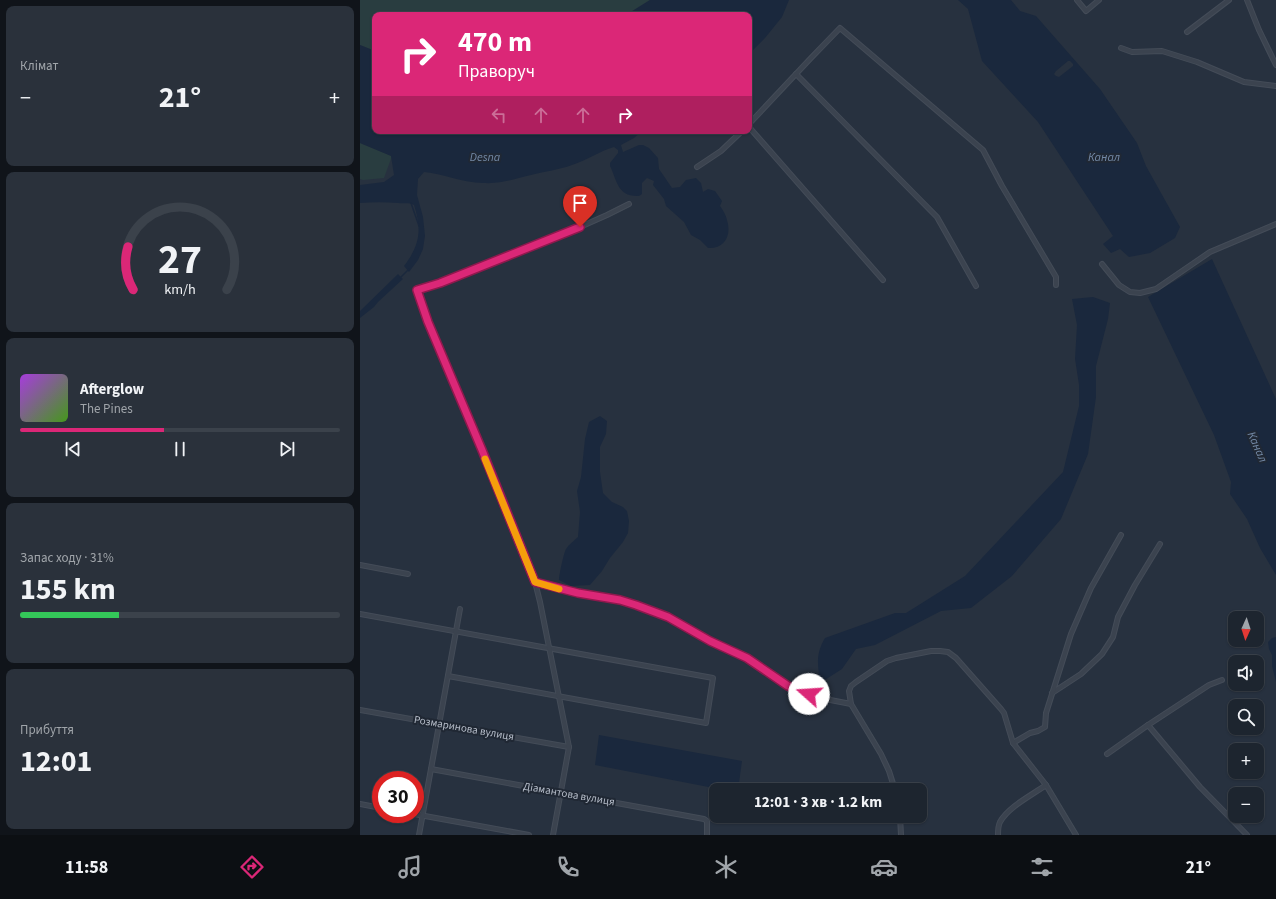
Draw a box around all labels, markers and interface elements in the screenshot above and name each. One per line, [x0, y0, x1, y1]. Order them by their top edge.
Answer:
text: 470 m [458, 22, 532, 62]
icon: right [392, 28, 444, 80]
text: Клімат [20, 57, 58, 75]
text: Праворуч [458, 59, 535, 84]
text: 21° [159, 76, 201, 119]
text: − [20, 82, 31, 114]
text: + [329, 82, 340, 114]
icon: left [488, 104, 510, 126]
icon: ahead [530, 104, 552, 126]
icon: ahead [572, 104, 594, 126]
icon: right [614, 104, 636, 126]
water label: Desna [470, 149, 501, 166]
water label: Канал [1088, 149, 1120, 166]
pin [563, 186, 597, 227]
icon: arrive [569, 192, 591, 214]
text: 27 [158, 229, 202, 289]
text: km/h [164, 278, 196, 299]
text: Afterglow [80, 379, 144, 400]
text: The Pines [80, 400, 133, 418]
water label: Канал [1243, 429, 1271, 465]
icon: previous [62, 438, 84, 460]
icon: pause [169, 438, 191, 460]
icon: next [276, 438, 298, 460]
text: Запас ходу · 31% [20, 549, 114, 567]
text: 155 km [20, 568, 116, 611]
north arrow [1228, 611, 1264, 647]
map controls [1228, 611, 1264, 823]
button: sound [1228, 655, 1264, 691]
position arrow [788, 673, 830, 715]
button: search [1228, 699, 1264, 735]
street label: Розмаринова вулиця [413, 712, 515, 744]
text: Прибуття [20, 721, 74, 739]
text: 12:01 [20, 740, 92, 783]
button: + [1228, 743, 1264, 779]
speed limit sign: 30 [372, 771, 424, 823]
street label: Діамантова вулиця [522, 779, 616, 809]
button: − [1228, 787, 1264, 823]
text: 12:01 · 3 хв · 1.2 km [754, 792, 882, 813]
icon: directions [238, 853, 266, 881]
icon: music [396, 853, 424, 881]
icon: phone [554, 853, 582, 881]
icon: climate [712, 853, 740, 881]
icon: car [870, 853, 898, 881]
icon: filters [1028, 853, 1056, 881]
text: 11:58 [65, 855, 108, 880]
text: 21° [1185, 855, 1211, 880]

